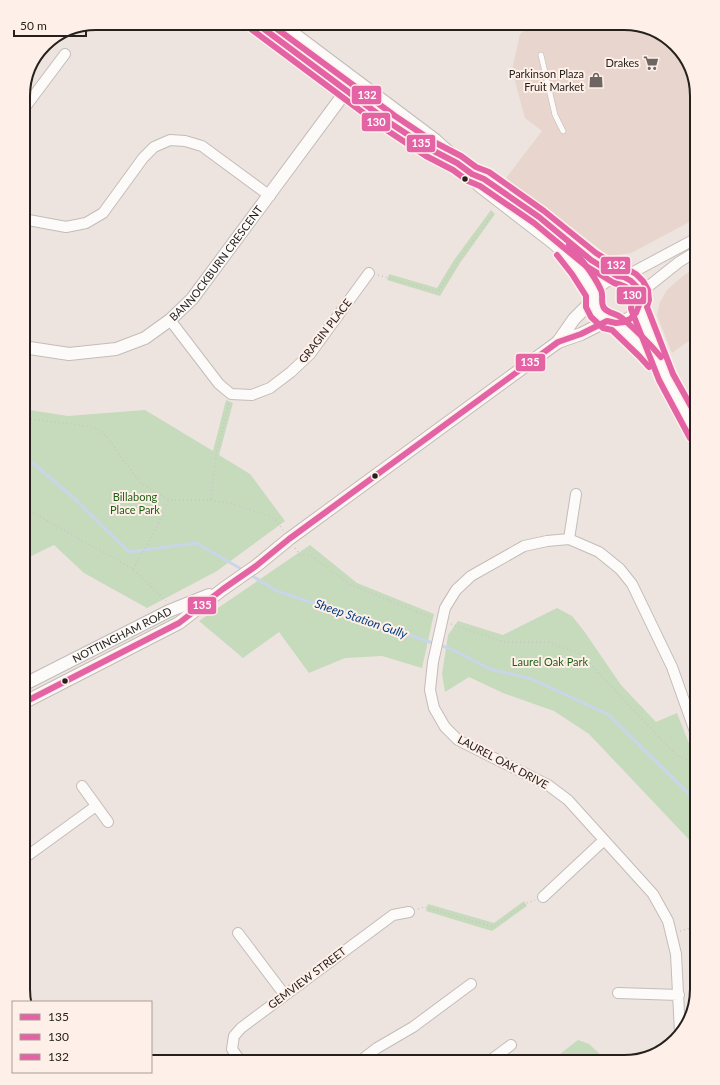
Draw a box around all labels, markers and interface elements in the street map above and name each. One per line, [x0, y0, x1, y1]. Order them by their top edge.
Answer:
scale bar [14, 12, 86, 38]
text: 50 m [20, 18, 47, 33]
supermarket icon: Drakes [642, 54, 660, 72]
place label: Drakes [606, 56, 639, 69]
place label: Parkinson Plaza Fruit Market [509, 67, 584, 93]
shop icon: Parkinson Plaza Fruit Market [587, 71, 605, 89]
line badge: 132 [351, 85, 382, 105]
text: 132 [357, 88, 377, 101]
line badge: 130 [361, 112, 391, 132]
text: 130 [366, 115, 386, 128]
line badge: 135 [406, 134, 436, 153]
text: 135 [411, 136, 431, 149]
unlabelled marker [460, 174, 470, 184]
street label: BANNOCKBURN CRESCENT [166, 202, 265, 323]
line badge: 132 [600, 256, 631, 275]
text: 132 [606, 258, 626, 271]
line badge: 130 [616, 286, 647, 305]
text: 130 [622, 288, 642, 301]
street label: GRAGIN PLACE [296, 296, 354, 365]
line badge: 135 [515, 353, 546, 372]
text: 135 [520, 355, 540, 368]
unlabelled marker [370, 471, 380, 481]
park label: Billabong Place Park [110, 490, 160, 516]
line badge: 135 [187, 596, 217, 615]
water label: Sheep Station Gully [313, 596, 410, 641]
text: 135 [192, 598, 212, 611]
street label: NOTTINGHAM ROAD [70, 604, 174, 665]
park label: Laurel Oak Park [512, 655, 589, 668]
unlabelled marker [60, 676, 70, 686]
street label: LAUREL OAK DRIVE [456, 732, 551, 791]
street label: GEMVIEW STREET [265, 944, 349, 1011]
legend [12, 1001, 152, 1073]
text: 135 [48, 1009, 69, 1024]
text: 130 [48, 1029, 69, 1044]
text: 132 [48, 1049, 69, 1064]

